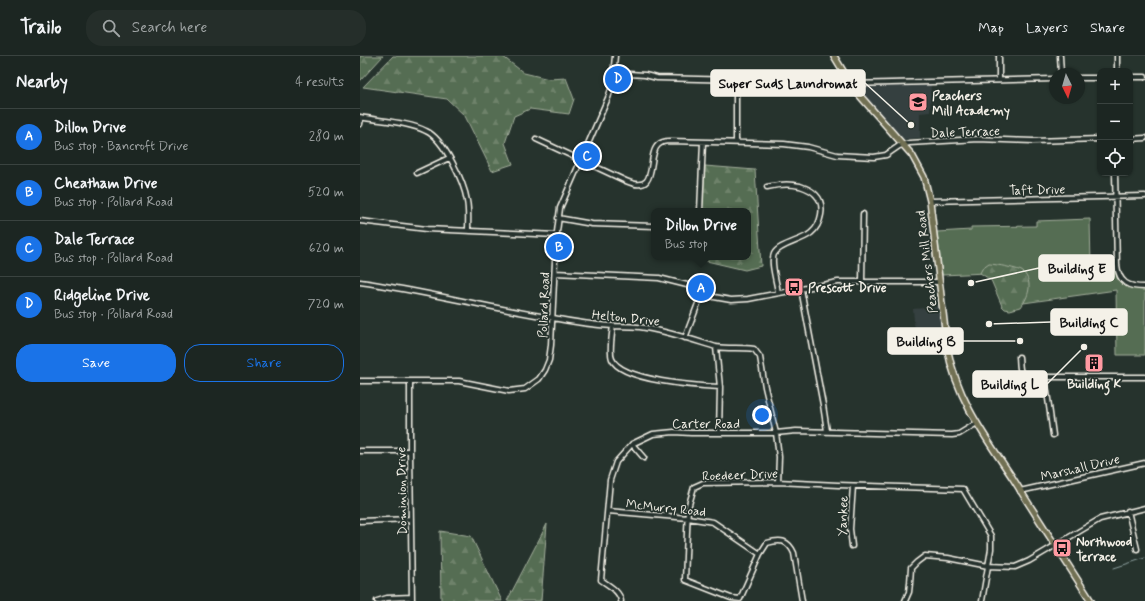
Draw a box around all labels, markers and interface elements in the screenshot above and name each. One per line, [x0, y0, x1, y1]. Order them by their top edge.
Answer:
search box [86, 10, 366, 46]
text: Trailo [20, 15, 62, 40]
icon: search [100, 17, 122, 39]
text: Search here [132, 18, 207, 38]
text: Map [978, 19, 1004, 37]
text: Layers [1026, 19, 1068, 37]
text: Share [1090, 19, 1125, 37]
pin: D [605, 64, 631, 94]
north arrow [1049, 68, 1085, 104]
map controls [1097, 68, 1133, 176]
button: + [1097, 68, 1133, 104]
callout: Super Suds Laundromat [711, 70, 865, 96]
text: Nearby [16, 71, 68, 93]
text: 4 results [295, 74, 344, 91]
text: Super Suds Laundromat [719, 75, 858, 93]
place label: Peachers Mill Academy [932, 88, 1010, 120]
school or university icon: Peachers Mill Academy [907, 91, 929, 113]
button: − [1097, 104, 1133, 140]
text: Dillon Drive [54, 118, 126, 138]
street label: Dale Terrace [930, 123, 1000, 142]
text: A [25, 128, 33, 145]
text: 280 m [309, 128, 344, 145]
text: Bus stop · Bancroft Drive [54, 138, 188, 155]
button: locate [1097, 140, 1133, 176]
pin: C [574, 141, 600, 171]
text: Cheatham Drive [54, 174, 157, 194]
street label: Taft Drive [1009, 182, 1065, 199]
text: B [25, 184, 33, 201]
text: 520 m [308, 184, 344, 201]
text: Bus stop · Pollard Road [54, 194, 173, 211]
popup [651, 208, 751, 260]
street label: Peachers Mill Road [913, 209, 942, 314]
text: Dillon Drive [665, 216, 737, 236]
text: Dale Terrace [54, 230, 135, 250]
pin: B [546, 232, 572, 262]
text: Bus stop [665, 236, 708, 253]
text: C [24, 240, 34, 257]
text: 620 m [309, 240, 344, 257]
text: Bus stop · Pollard Road [54, 250, 173, 267]
callout: Building E [1039, 255, 1114, 281]
text: Building E [1048, 260, 1106, 281]
street label: Pollard Road [535, 272, 554, 338]
pin: A [688, 273, 714, 303]
bus stop icon: Prescott Drive [783, 276, 805, 298]
place label: Prescott Drive [808, 280, 887, 297]
text: Ridgeline Drive [54, 286, 150, 306]
text: D [25, 296, 33, 313]
text: 720 m [308, 296, 344, 313]
text: Bus stop · Pollard Road [54, 306, 173, 323]
street label: Helton Drive [591, 306, 661, 331]
callout: Building C [1051, 309, 1127, 335]
text: Building C [1059, 314, 1119, 335]
callout: Building B [888, 328, 963, 354]
text: Building B [896, 333, 956, 354]
button: Save [16, 344, 176, 382]
button: Share [184, 344, 344, 382]
building icon: Building K [1083, 352, 1105, 374]
callout: Building L [973, 371, 1047, 397]
text: Building L [981, 376, 1040, 397]
place label: Building K [1067, 376, 1122, 396]
your location [752, 405, 772, 425]
street label: Carter Road [672, 416, 740, 433]
street label: Dominion Drive [393, 447, 412, 535]
street label: Marshall Drive [1039, 451, 1122, 486]
street label: Roedeer Drive [702, 466, 778, 485]
street label: Yankee [834, 495, 853, 537]
street label: McMurry Road [625, 496, 707, 521]
place label: Northwood Terrace [1076, 534, 1133, 566]
bus stop icon: Northwood Terrace [1051, 537, 1073, 559]

